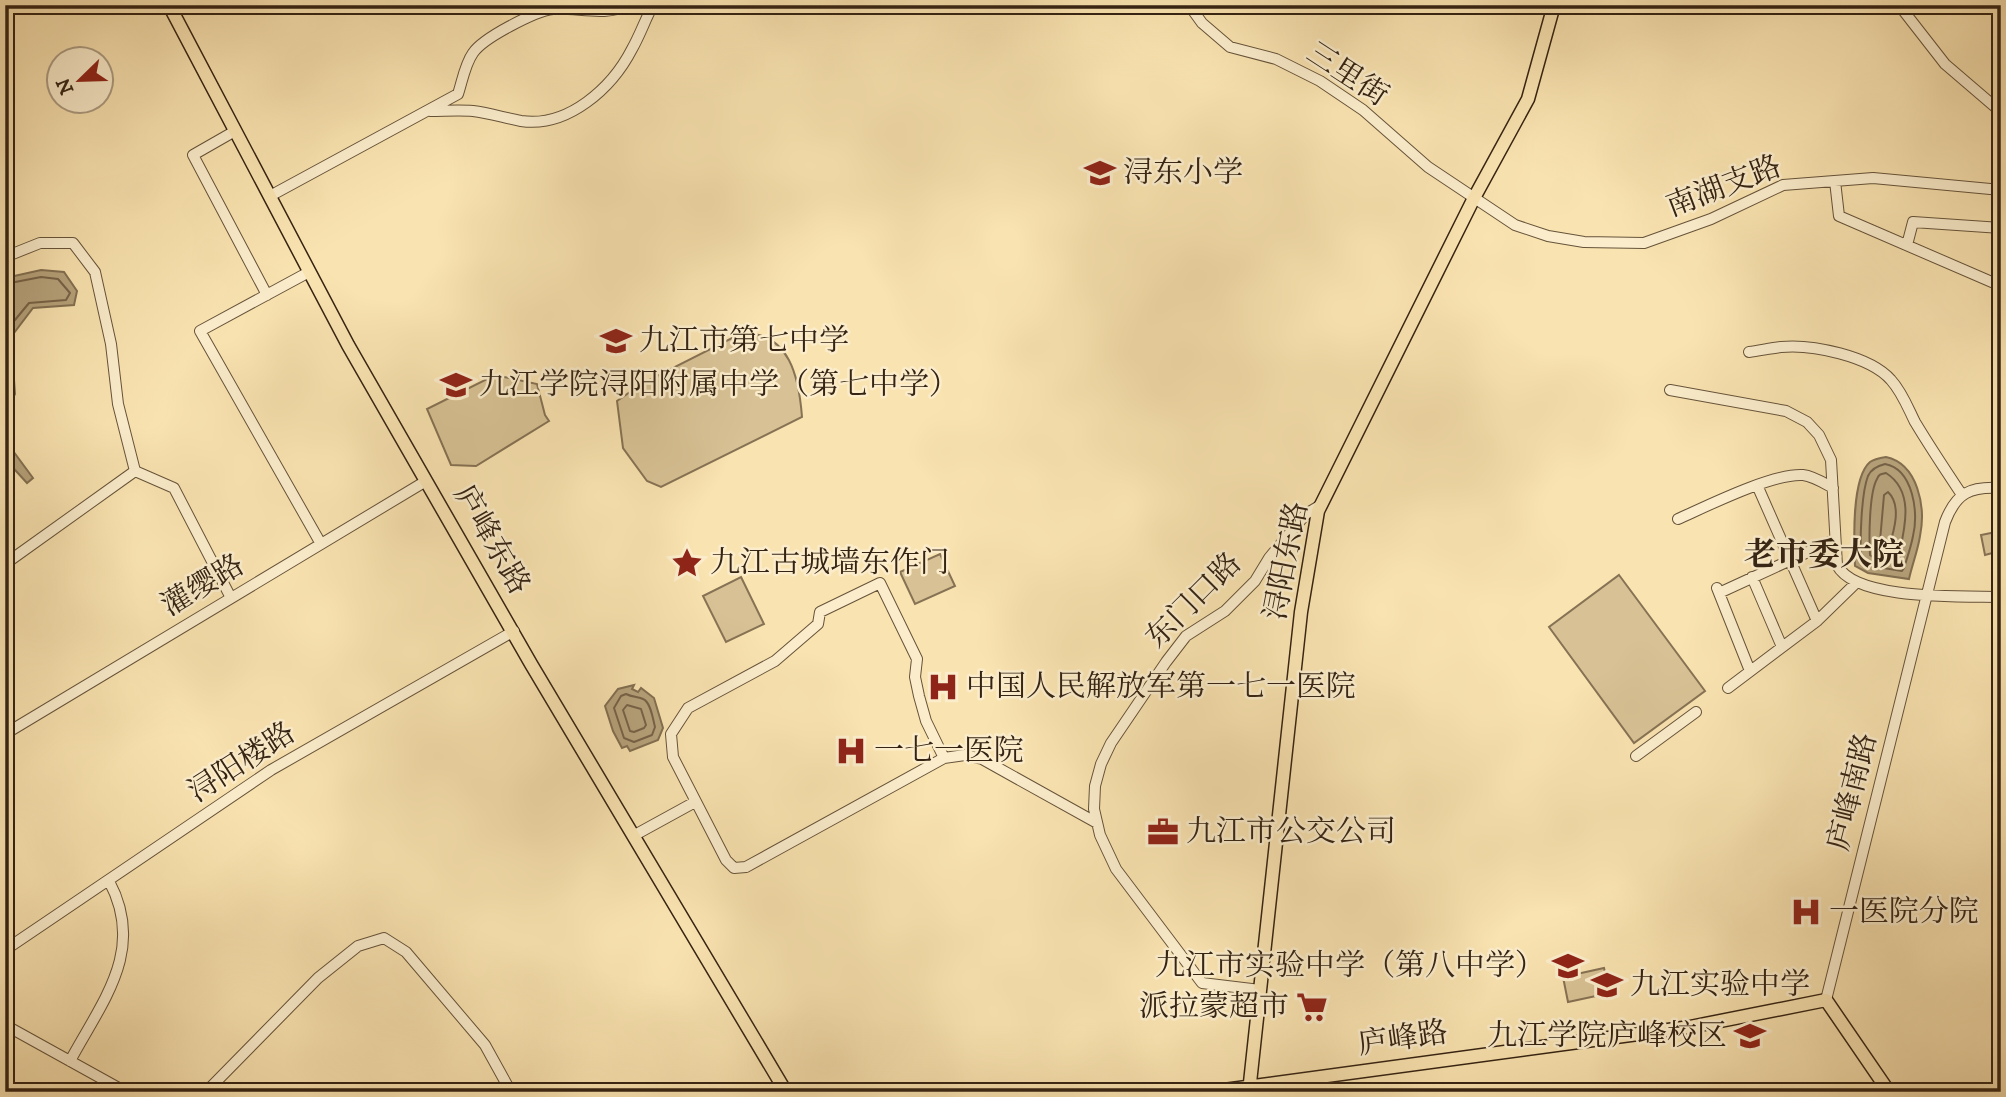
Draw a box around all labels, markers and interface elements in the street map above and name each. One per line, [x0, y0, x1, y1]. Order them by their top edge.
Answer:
street label: 三里街 [1299, 35, 1395, 115]
north arrow [46, 46, 116, 116]
text: N [52, 74, 79, 98]
street label: 南湖支路 [1661, 148, 1787, 226]
place label: 浔东小学 [1123, 155, 1243, 192]
school or university icon: 浔东小学 [1083, 156, 1117, 190]
place label: 九江市第七中学 [639, 323, 849, 360]
school or university icon: 九江市第七中学 [599, 324, 633, 358]
place label: 九江学院浔阳附属中学（第七中学） [479, 367, 959, 404]
school or university icon: 九江学院浔阳附属中学（第七中学） [439, 368, 473, 402]
street label: 庐峰东路 [445, 479, 537, 601]
street label: 浔阳东路 [1257, 499, 1317, 623]
district label: 老市委大院 [1744, 536, 1904, 576]
place label: 九江古城墙东作门 [710, 545, 950, 582]
street label: 东门口路 [1138, 545, 1250, 657]
place icon: 九江古城墙东作门 [670, 546, 704, 580]
street label: 灌缨路 [155, 547, 251, 625]
place label: 中国人民解放军第一七一医院 [966, 669, 1356, 706]
hospital icon: 中国人民解放军第一七一医院 [926, 670, 960, 704]
street label: 浔阳楼路 [182, 715, 302, 811]
street label: 庐峰南路 [1821, 729, 1885, 855]
place label: 一七一医院 [874, 733, 1024, 770]
hospital icon: 一七一医院 [834, 734, 868, 768]
place label: 九江市公交公司 [1186, 814, 1396, 851]
office icon: 九江市公交公司 [1146, 815, 1180, 849]
place label: 一医院分院 [1829, 894, 1979, 931]
hospital icon: 一医院分院 [1789, 895, 1823, 929]
place label: 九江市实验中学（第八中学） [1155, 948, 1545, 985]
school or university icon: 九江市实验中学（第八中学） [1551, 949, 1585, 983]
place label: 九江实验中学 [1630, 967, 1810, 1004]
school or university icon: 九江实验中学 [1590, 968, 1624, 1002]
place label: 派拉蒙超市 [1139, 989, 1289, 1026]
supermarket icon: 派拉蒙超市 [1295, 990, 1329, 1024]
street label: 庐峰路 [1356, 1014, 1450, 1064]
place label: 九江学院庐峰校区 [1487, 1018, 1727, 1055]
school or university icon: 九江学院庐峰校区 [1733, 1019, 1767, 1053]

